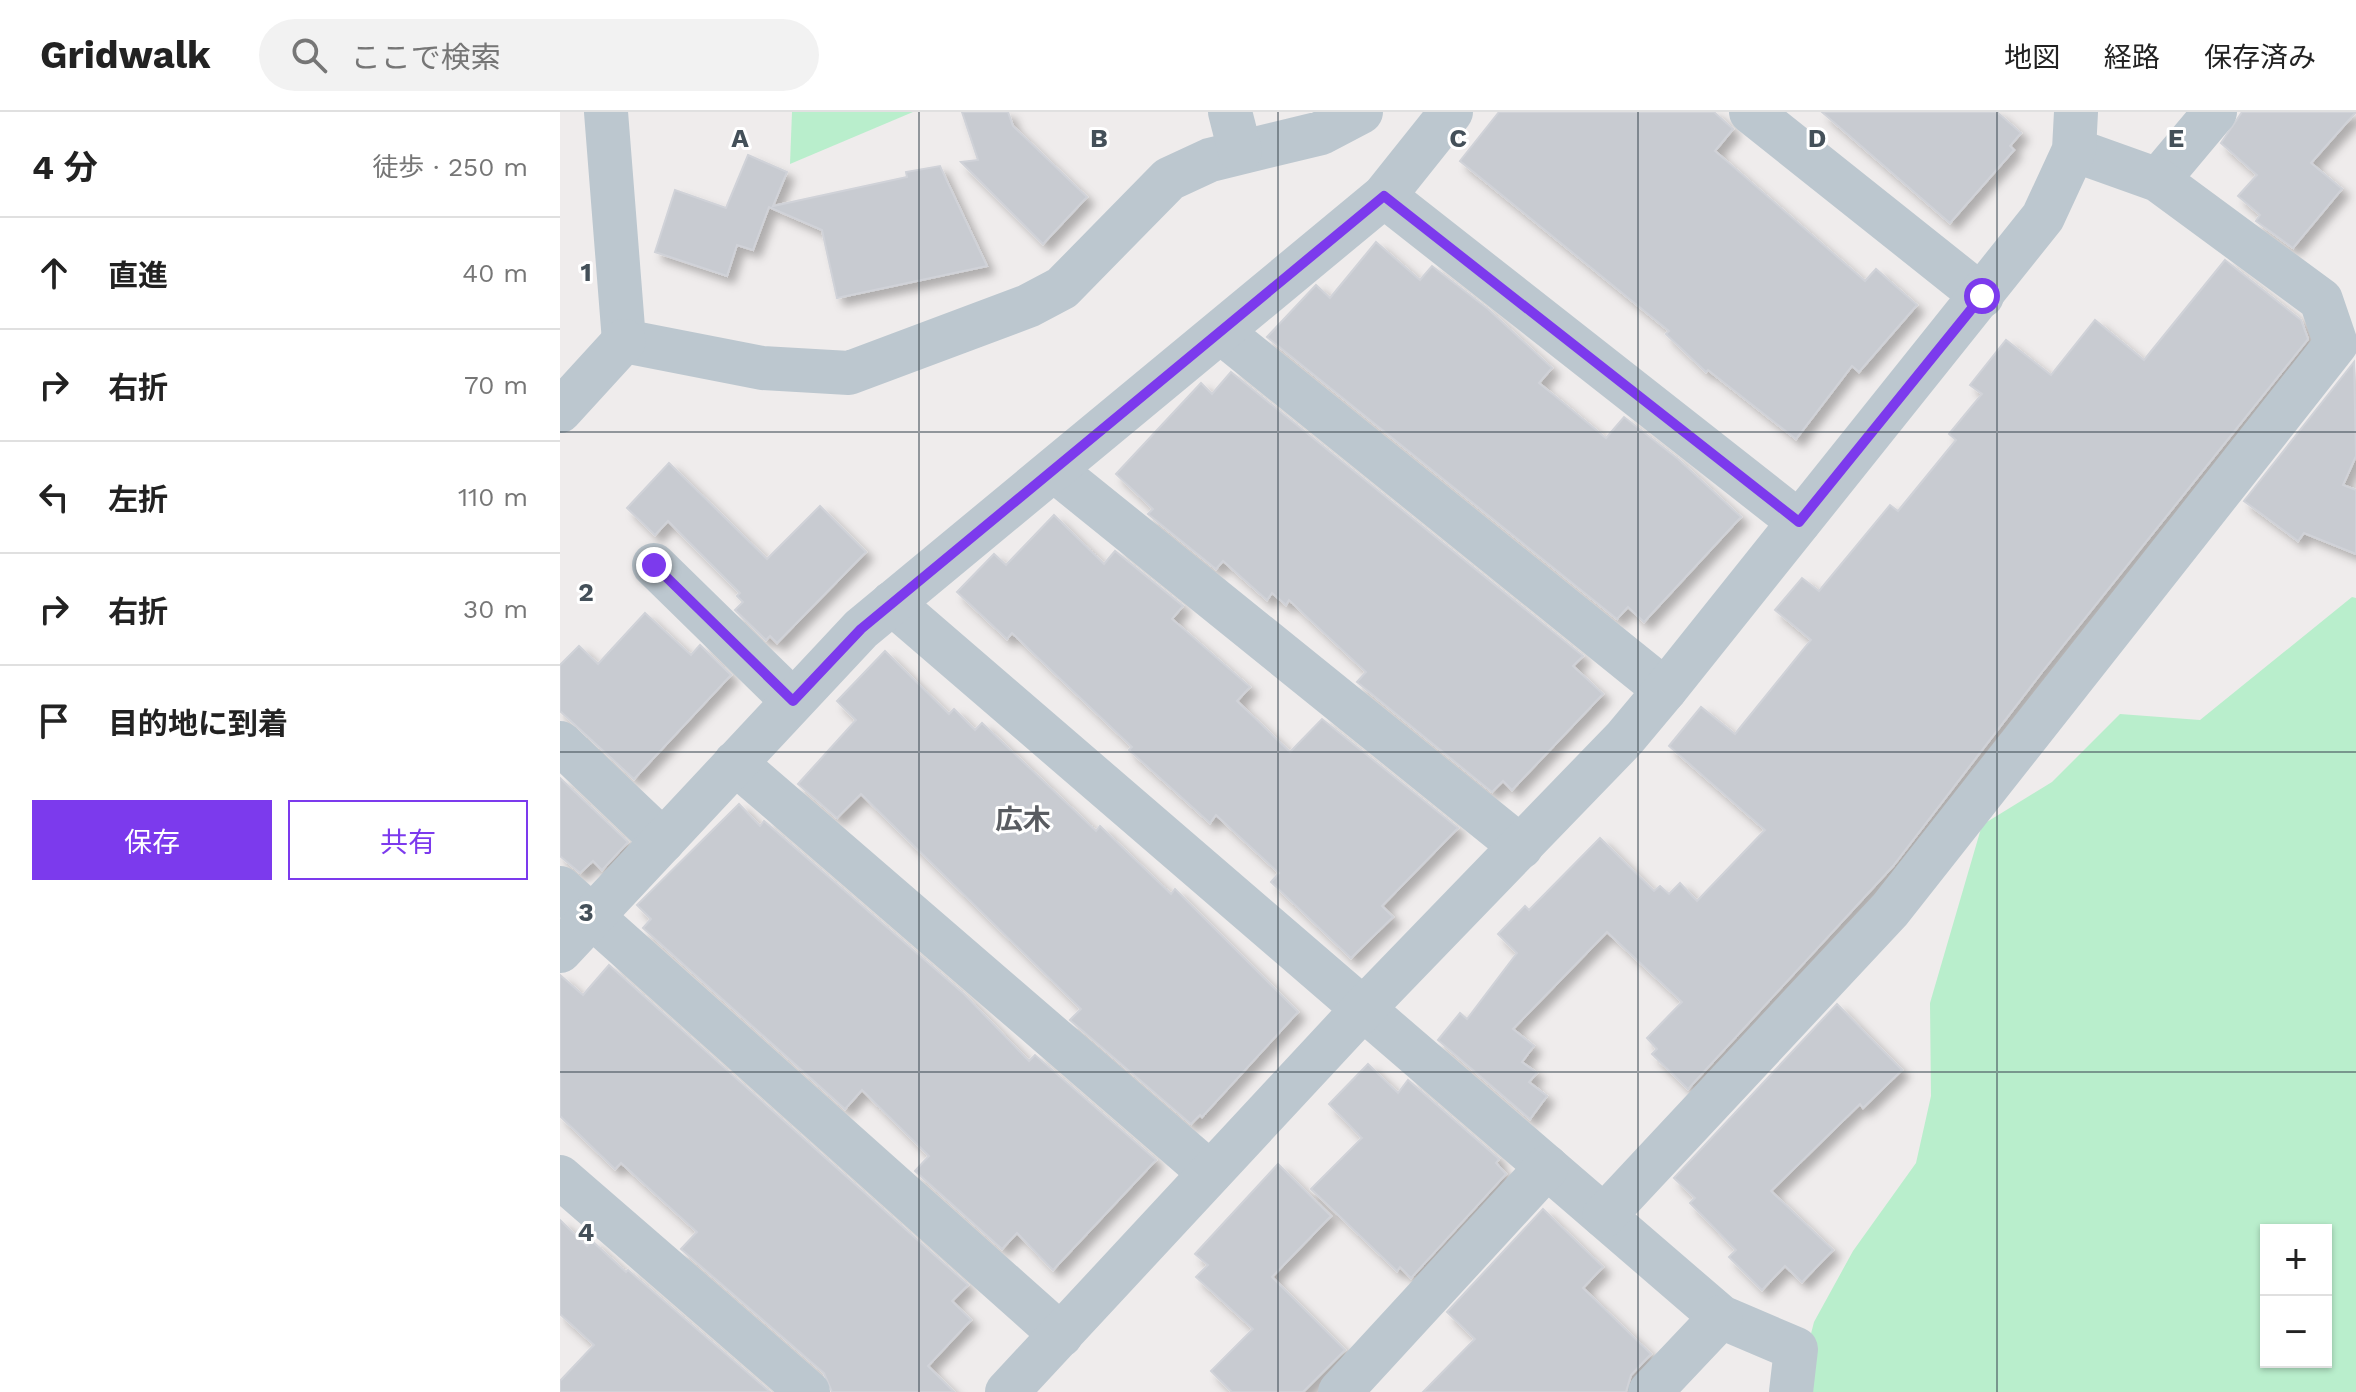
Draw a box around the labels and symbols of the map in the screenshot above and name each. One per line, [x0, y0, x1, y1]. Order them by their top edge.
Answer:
text: A [731, 123, 749, 153]
text: B [1090, 123, 1108, 153]
text: C [1449, 123, 1467, 153]
text: D [1808, 123, 1826, 153]
text: E [2168, 123, 2184, 153]
text: 1 [580, 257, 592, 287]
route start [1964, 278, 2000, 314]
route end [636, 547, 672, 583]
text: 2 [578, 577, 594, 607]
district label: 広木 [995, 803, 1051, 836]
text: 3 [578, 897, 594, 927]
text: 4 [578, 1217, 595, 1247]

